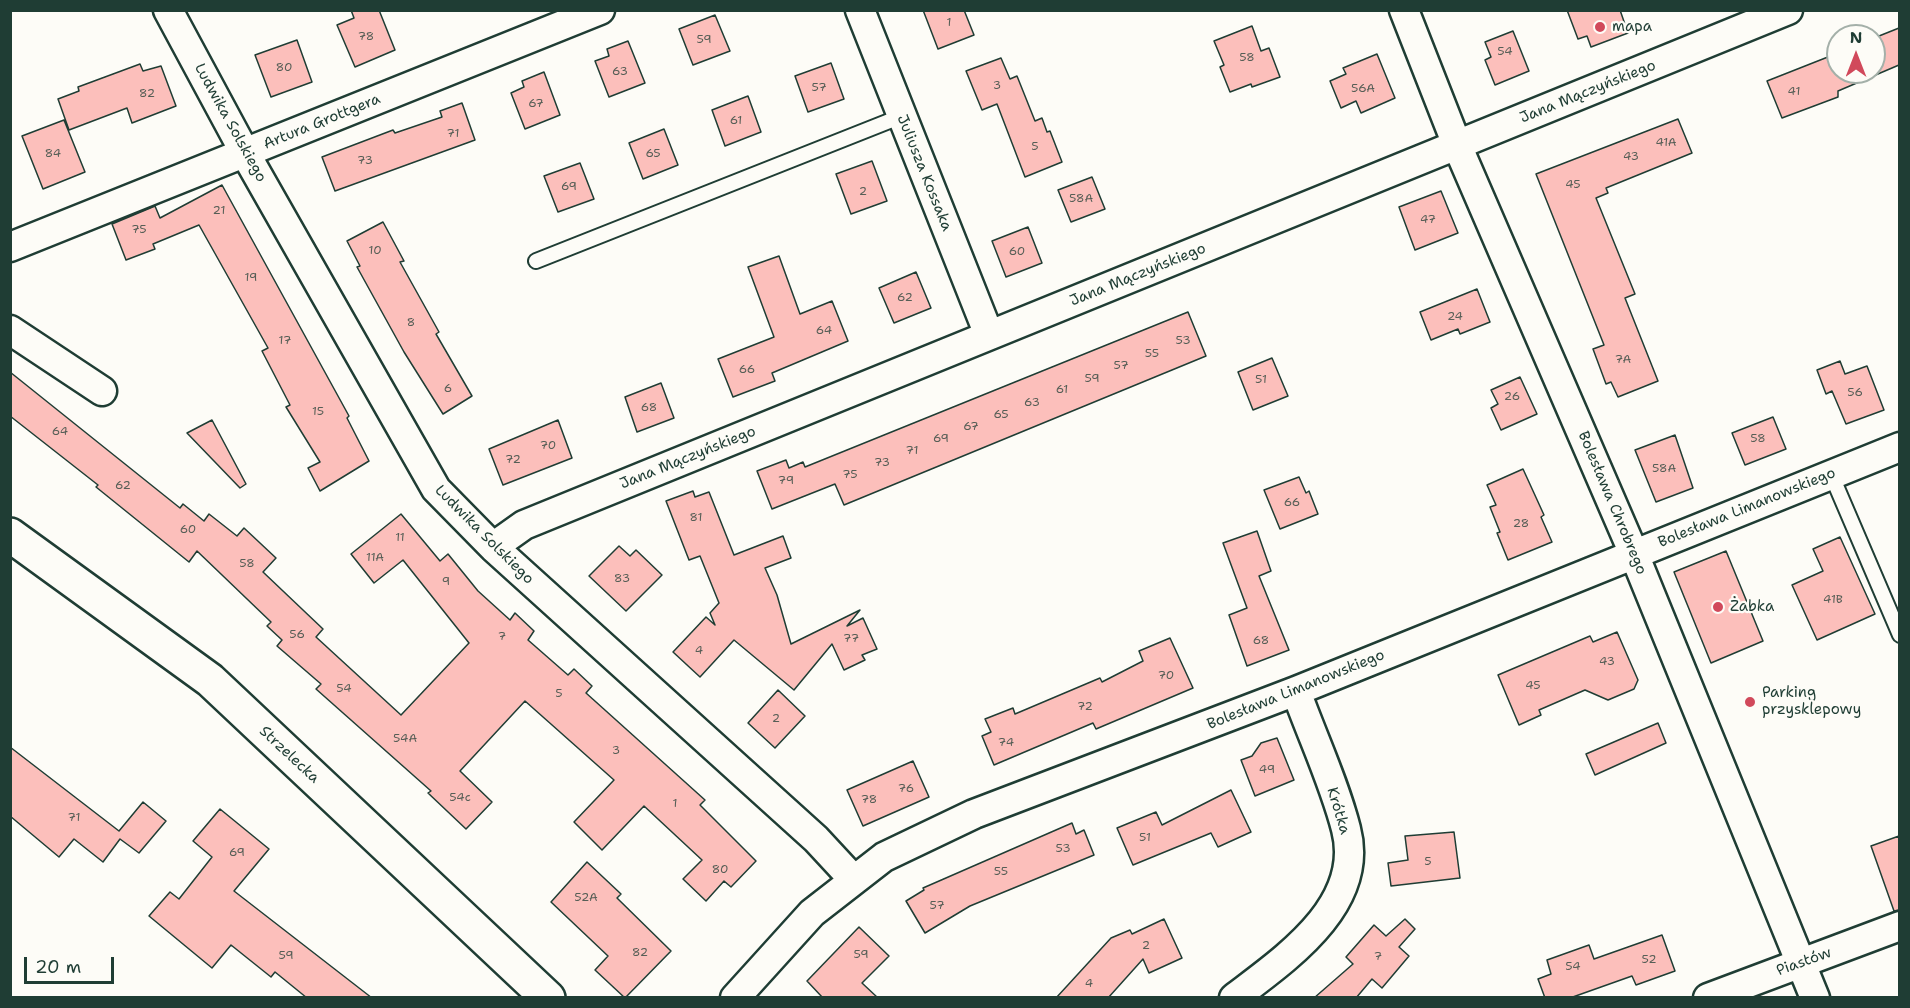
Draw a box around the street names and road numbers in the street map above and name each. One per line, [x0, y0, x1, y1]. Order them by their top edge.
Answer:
street label: Jana Mączyńskiego [1517, 57, 1659, 127]
street label: Ludwika Solskiego [190, 61, 270, 185]
street label: Artura Grottgera [261, 90, 383, 154]
street label: Juliusza Kossaka [892, 112, 956, 234]
street label: Jana Mączyńskiego [1067, 240, 1209, 310]
street label: Jana Mączyńskiego [617, 423, 759, 493]
street label: Bolesława Chrobrego [1574, 429, 1650, 577]
street label: Bolesława Limanowskiego [1656, 464, 1838, 552]
street label: Ludwika Solskiego [431, 482, 537, 588]
street label: Bolesława Limanowskiego [1205, 646, 1387, 734]
street label: Strzelecka [255, 723, 323, 787]
street label: Krótka [1322, 785, 1354, 837]
street label: Piastów [1774, 944, 1834, 980]

